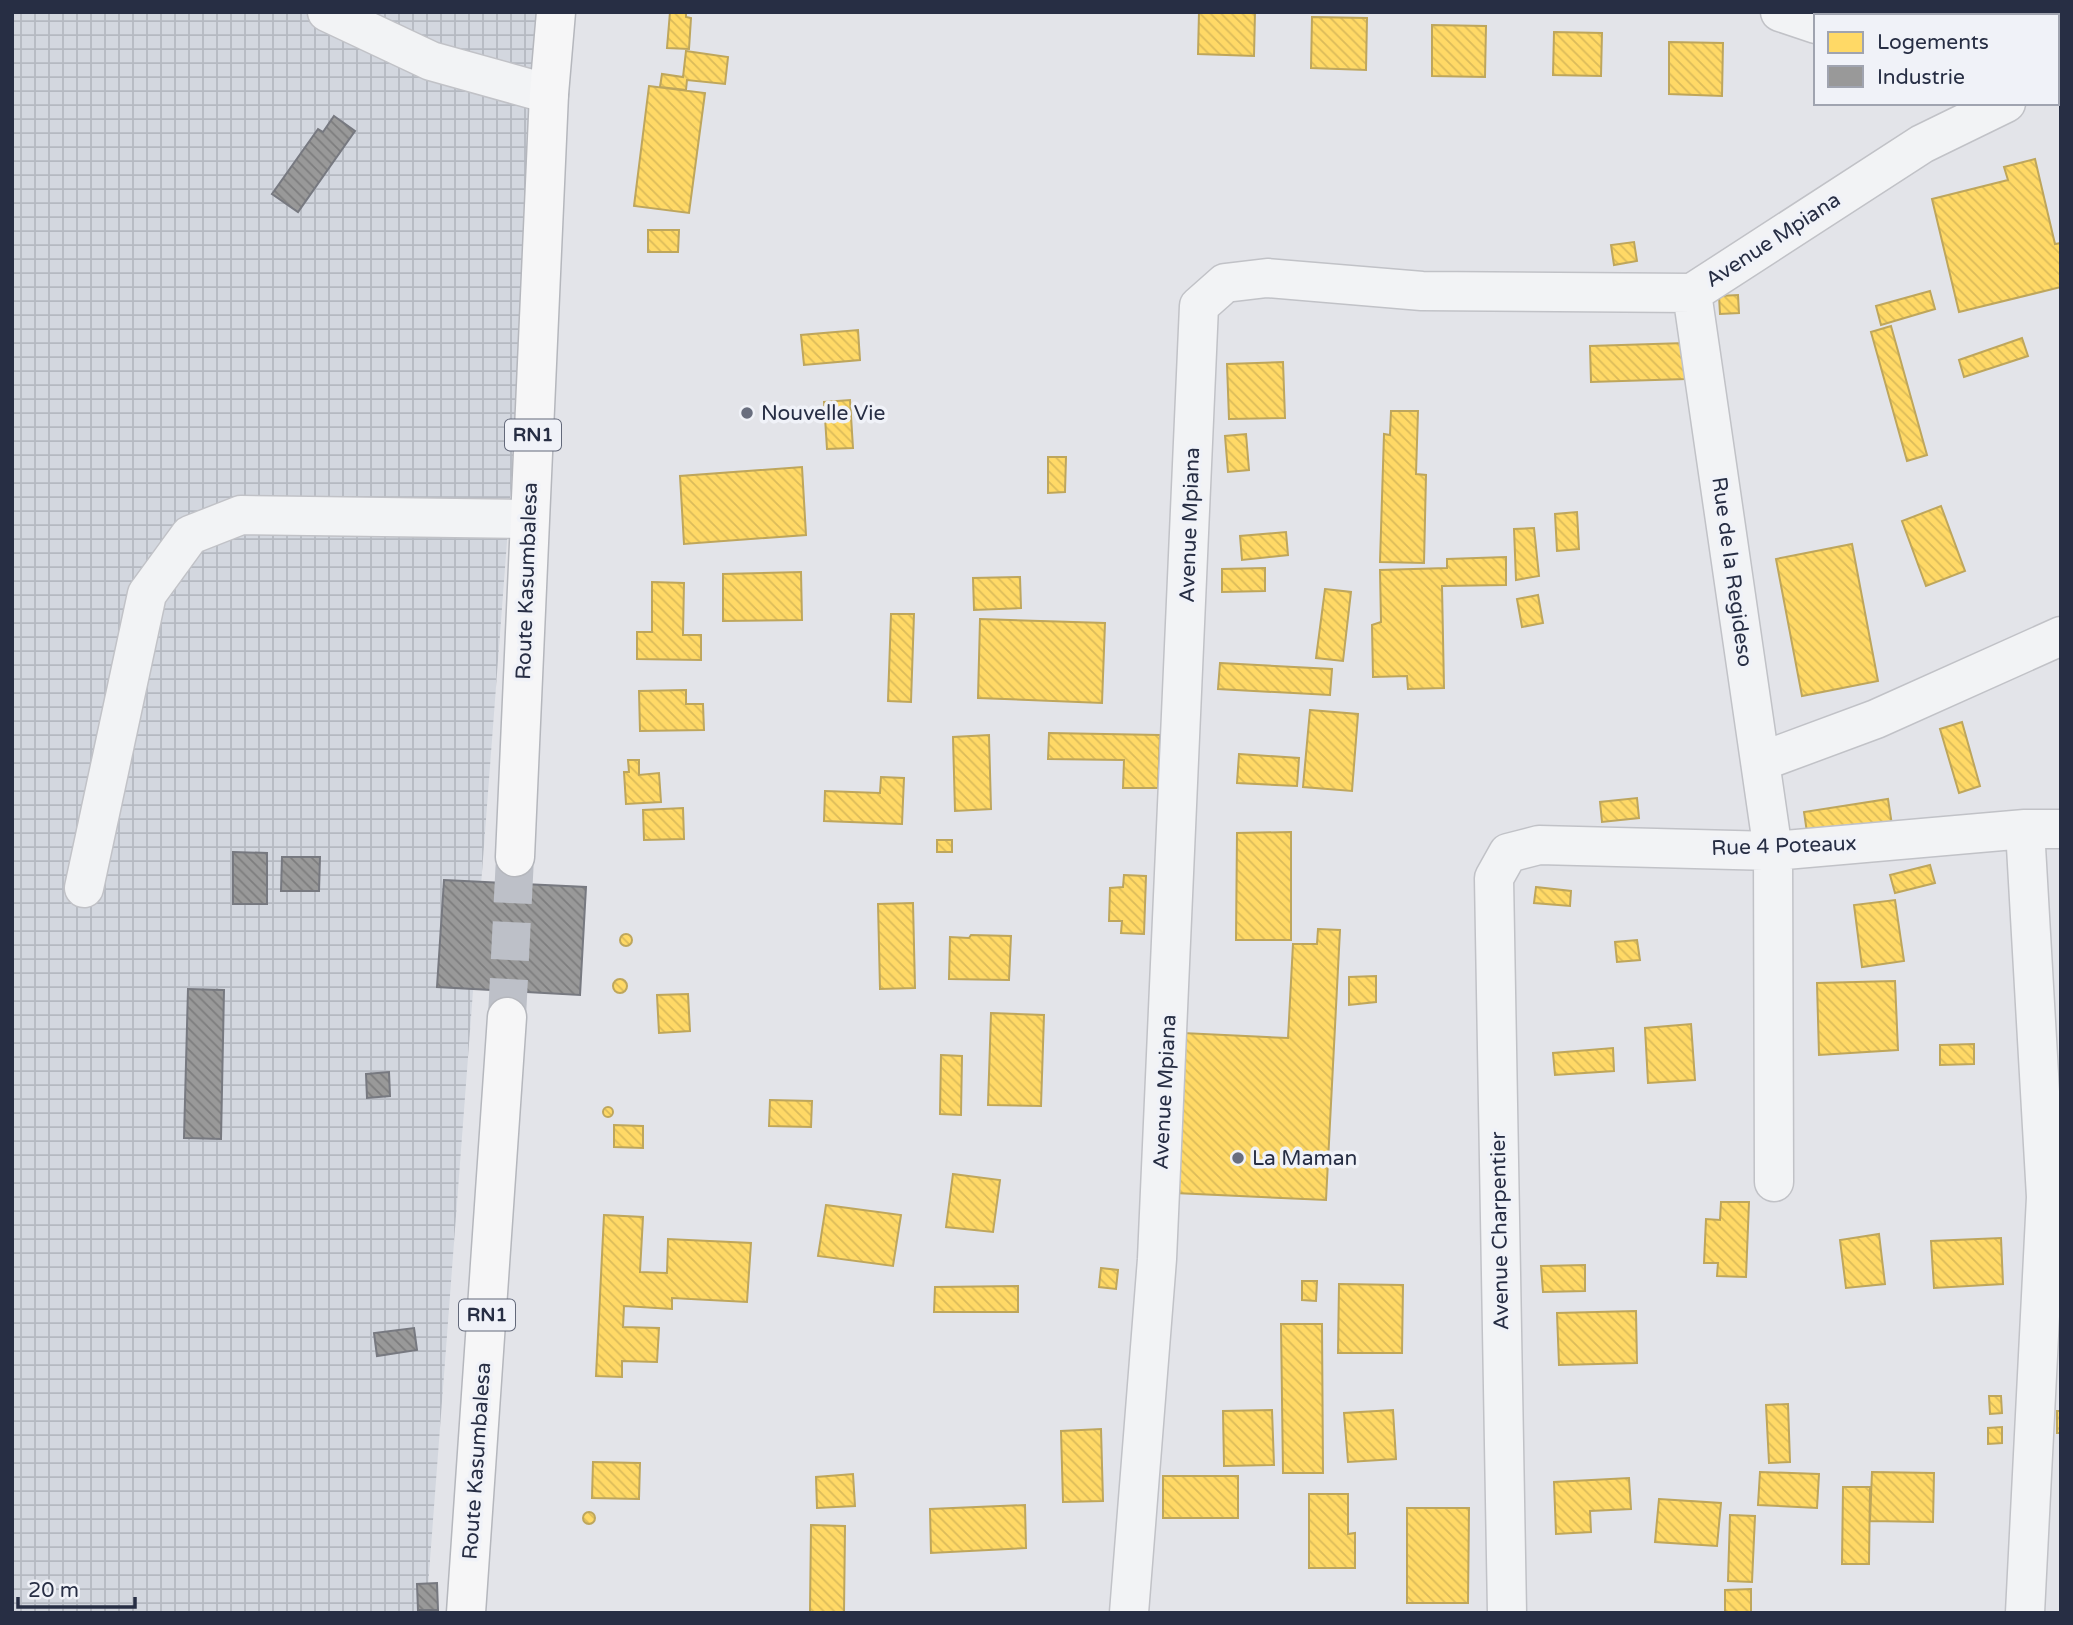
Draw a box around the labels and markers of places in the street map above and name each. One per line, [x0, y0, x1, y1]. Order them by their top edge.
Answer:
place label: Nouvelle Vie [761, 401, 885, 426]
marker: Nouvelle Vie [739, 405, 755, 421]
place label: La Maman [1252, 1146, 1357, 1171]
marker: La Maman [1230, 1150, 1246, 1166]

